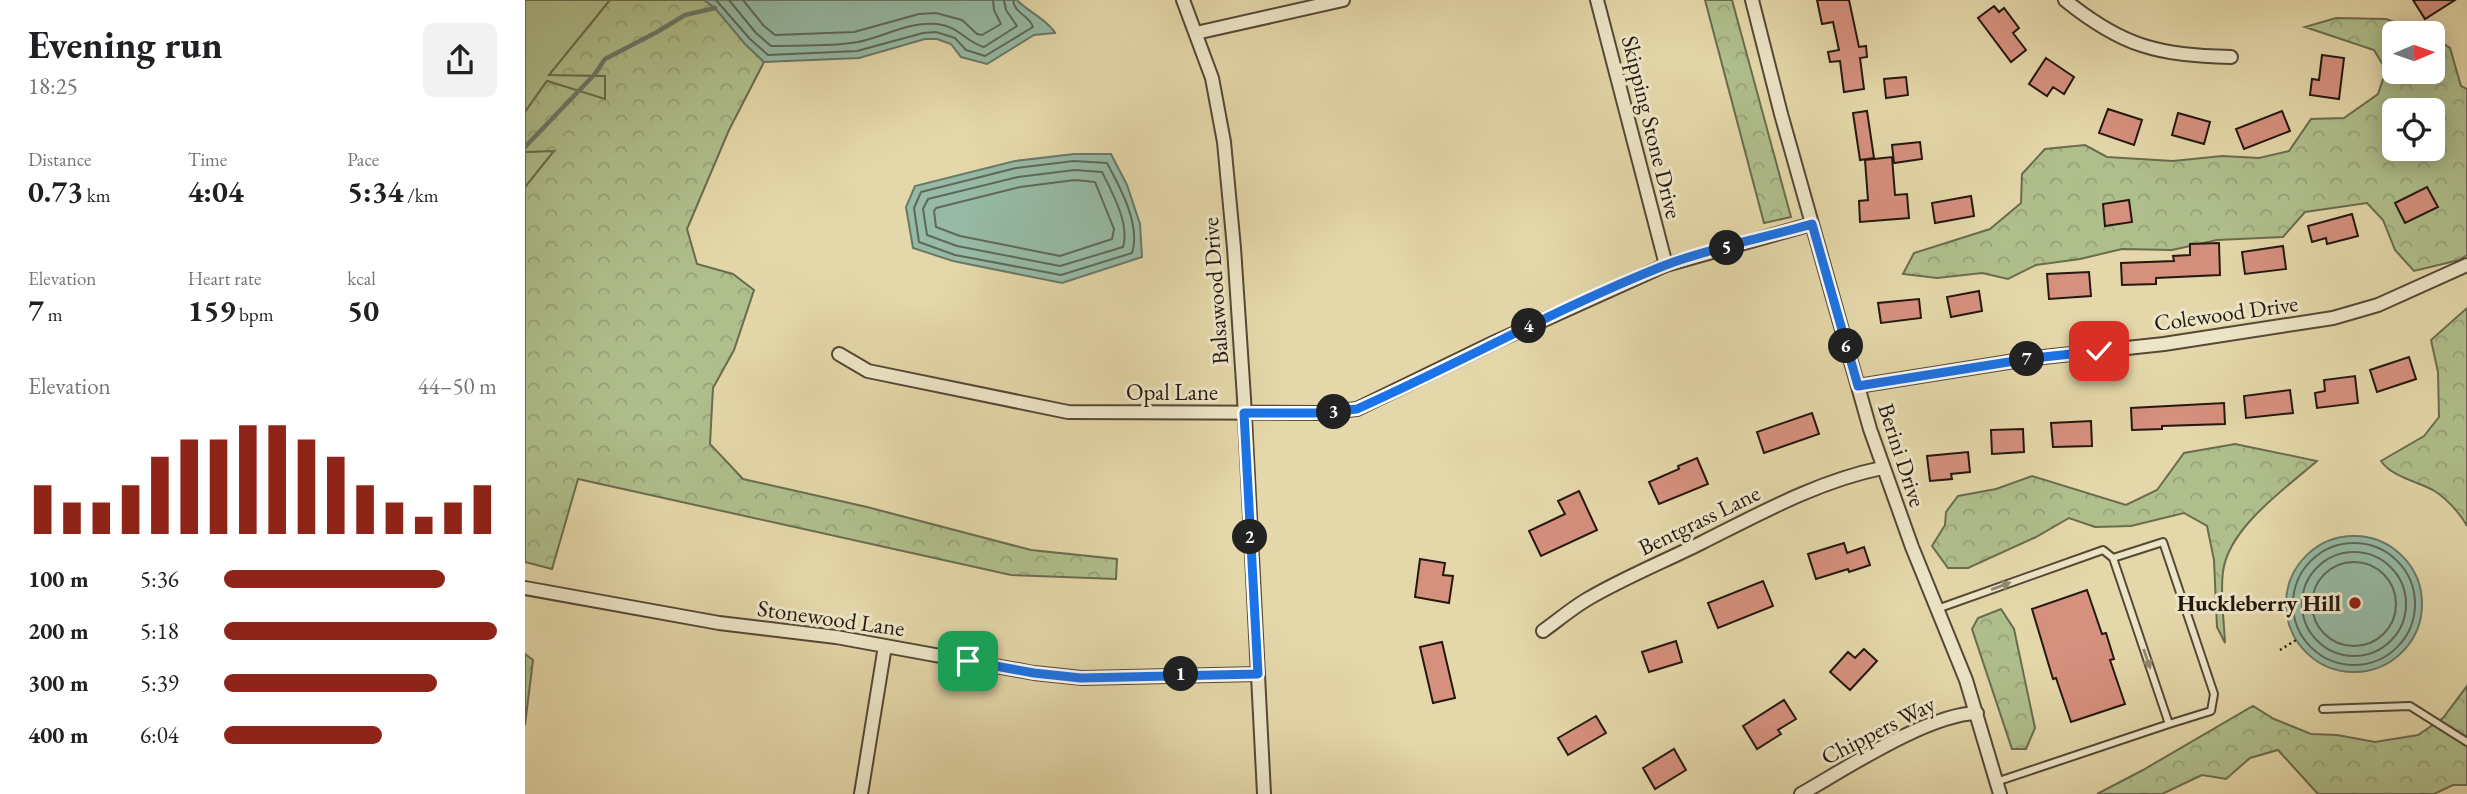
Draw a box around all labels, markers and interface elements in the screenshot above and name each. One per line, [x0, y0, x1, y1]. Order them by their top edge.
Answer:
text: Evening run [28, 20, 223, 69]
north arrow [2382, 21, 2445, 84]
map controls [2382, 21, 2445, 161]
button: share [423, 23, 497, 97]
street label: Skipping Stone Drive [1615, 32, 1689, 222]
text: 18:25 [28, 71, 78, 101]
button: locate [2382, 98, 2445, 161]
text: Distance [28, 147, 91, 172]
text: Time [188, 147, 227, 172]
text: Pace [347, 147, 379, 172]
text: 0.73 [28, 172, 83, 211]
text: 4:04 [188, 172, 244, 211]
text: 5:34 [347, 172, 403, 211]
text: km [83, 183, 111, 208]
text: /km [403, 183, 438, 208]
street label: Balsawood Drive [1195, 216, 1235, 366]
pin: 5 [1709, 230, 1745, 266]
text: 5 [1721, 235, 1732, 260]
text: Elevation [28, 266, 96, 291]
text: Heart rate [188, 266, 261, 291]
text: kcal [347, 266, 376, 291]
street label: Colewood Drive [2152, 288, 2300, 338]
text: 7 [28, 291, 44, 330]
text: 159 [188, 291, 235, 330]
text: 50 [347, 291, 379, 330]
text: m [44, 302, 62, 327]
text: bpm [235, 302, 274, 327]
pin: 4 [1511, 308, 1546, 344]
text: 4 [1523, 313, 1534, 338]
pin [2069, 321, 2129, 381]
pin: 6 [1829, 328, 1863, 364]
icon: check [2080, 332, 2118, 370]
text: 6 [1840, 333, 1851, 358]
pin: 7 [2009, 342, 2045, 376]
text: 7 [2021, 346, 2032, 371]
text: Elevation [28, 371, 111, 401]
text: 44–50 m [418, 371, 497, 401]
street label: Opal Lane [1126, 377, 1218, 407]
pin: 3 [1317, 394, 1351, 430]
text: 3 [1328, 399, 1339, 424]
street label: Berini Drive [1871, 399, 1933, 511]
street label: Bentgrass Lane [1633, 478, 1765, 562]
pin: 2 [1233, 520, 1267, 554]
text: 2 [1244, 524, 1255, 549]
text: 100 m [28, 564, 89, 594]
text: 5:36 [140, 564, 179, 594]
one-way arrow [1991, 580, 2012, 591]
place label: Huckleberry Hill [2177, 588, 2341, 618]
street label: Stonewood Lane [755, 593, 907, 643]
marker: Huckleberry Hill [2347, 595, 2363, 611]
text: 200 m [28, 616, 89, 646]
text: 5:18 [140, 616, 179, 646]
pin [938, 631, 998, 691]
icon: arrive [949, 642, 987, 680]
one-way arrow [2142, 648, 2153, 669]
pin: 1 [1163, 656, 1199, 692]
text: 1 [1175, 661, 1186, 686]
text: 300 m [28, 668, 89, 698]
text: 5:39 [140, 668, 179, 698]
street label: Chippers Way [1816, 688, 1941, 772]
text: 400 m [28, 720, 89, 750]
text: 6:04 [140, 720, 179, 750]

